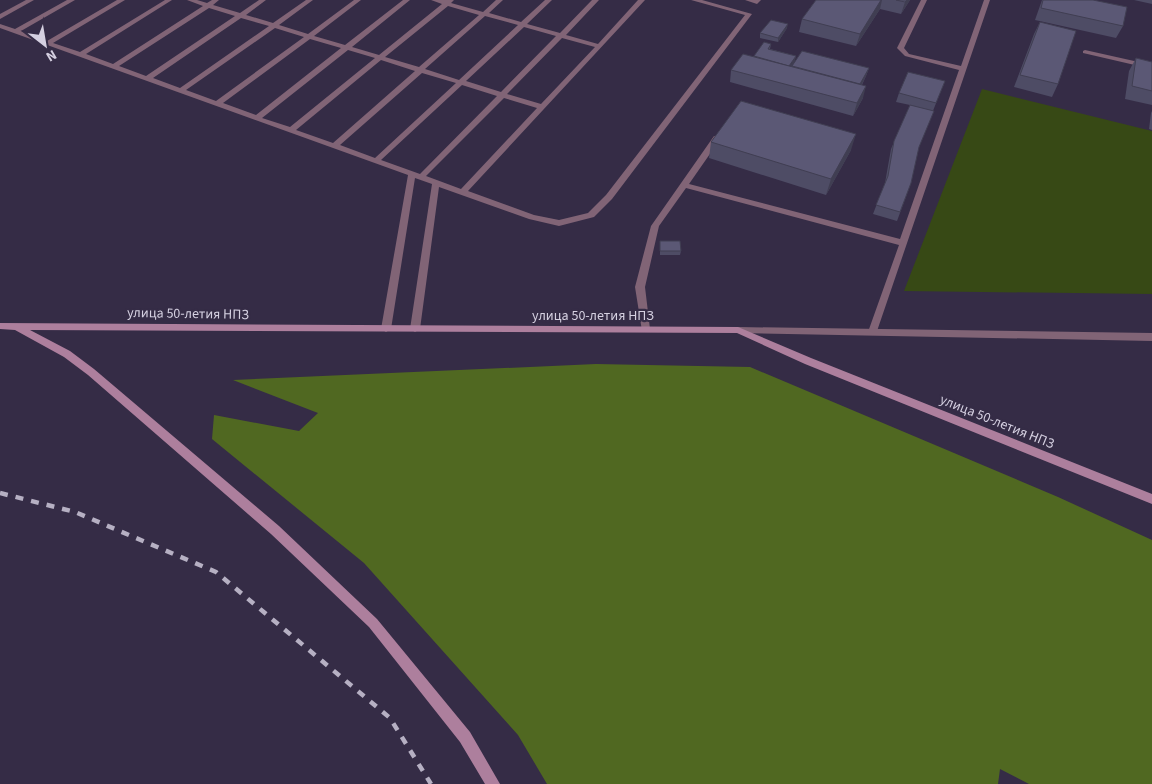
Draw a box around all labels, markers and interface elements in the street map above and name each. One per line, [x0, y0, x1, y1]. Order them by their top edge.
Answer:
north arrow [20, 20, 70, 70]
text: N [42, 44, 60, 66]
street label: улица 50-летия НПЗ [127, 303, 250, 325]
street label: улица 50-летия НПЗ [532, 306, 654, 326]
street label: улица 50-летия НПЗ [937, 390, 1058, 454]

